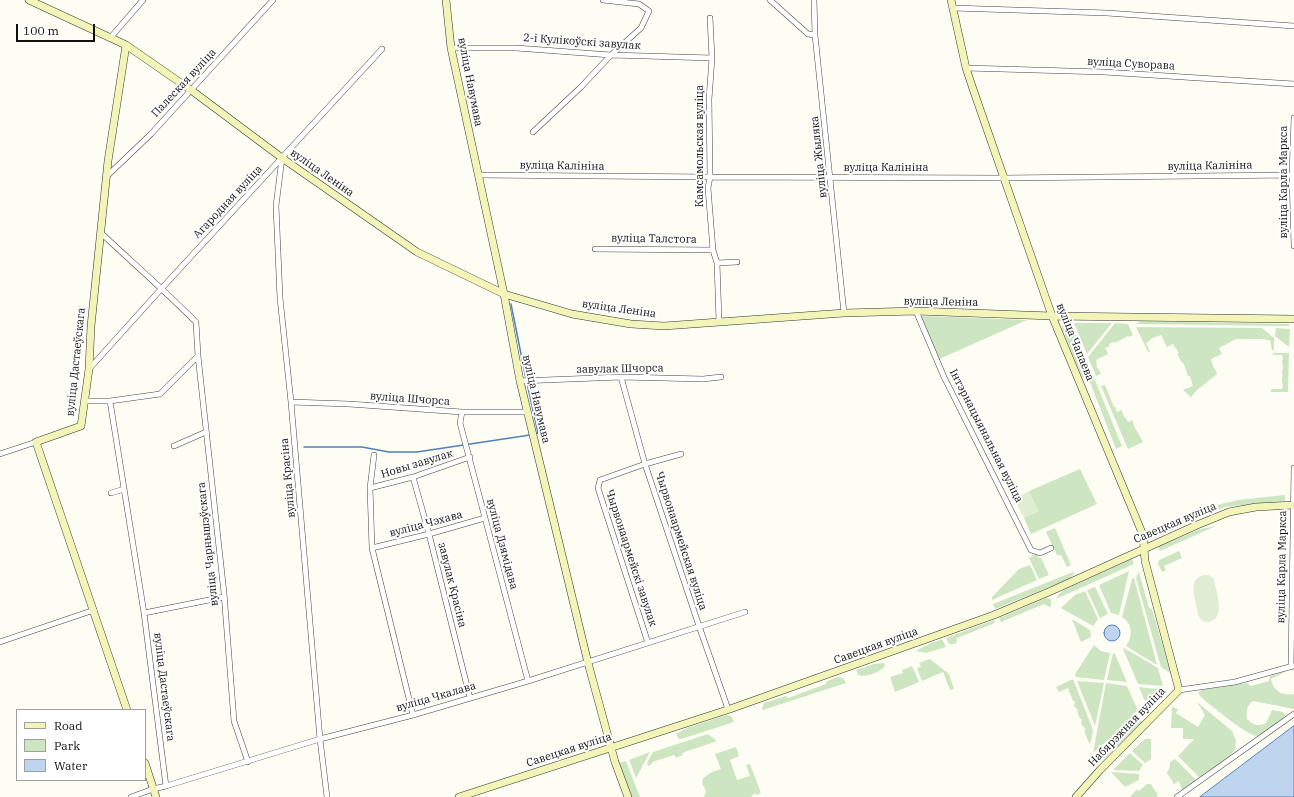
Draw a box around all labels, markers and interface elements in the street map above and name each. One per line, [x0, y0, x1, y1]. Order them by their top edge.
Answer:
scale bar [18, 16, 97, 42]
text: 100 m [23, 23, 59, 38]
street label: 2-і Кулікоўскі завулак [523, 31, 641, 53]
street label: вуліца Навумава [455, 36, 485, 128]
street label: Палеская вуліца [149, 46, 219, 120]
street label: вуліца Суворава [1087, 55, 1175, 73]
street label: Камсамольская вуліца [693, 85, 707, 207]
street label: вуліца Жыляка [808, 115, 830, 199]
street label: вуліца Карла Маркса [1277, 125, 1291, 239]
street label: вуліца Леніна [288, 146, 356, 200]
street label: вуліца Калініна [519, 159, 605, 173]
street label: вуліца Калініна [1167, 159, 1253, 173]
street label: вуліца Калініна [844, 161, 928, 175]
street label: Агародная вуліца [191, 163, 265, 241]
street label: вуліца Талстога [611, 232, 697, 246]
street label: вуліца Леніна [904, 295, 978, 309]
street label: вуліца Леніна [581, 297, 657, 321]
street label: вуліца Чапаева [1053, 301, 1097, 383]
street label: вуліца Дастаеўскага [64, 307, 88, 417]
street label: вуліца Навумава [519, 353, 553, 445]
street label: завулак Шчорса [576, 362, 664, 376]
street label: Інтэрнацыянальная вуліца [946, 367, 1026, 505]
street label: вуліца Шчорса [370, 390, 450, 408]
street label: вуліца Красіна [278, 438, 298, 518]
street label: Новы завулак [379, 447, 455, 481]
street label: Чырвонаармейская вуліца [652, 470, 710, 612]
street label: вуліца Чарнышэўскага [195, 481, 221, 607]
street label: Чырвонаармейскі завулак [603, 488, 659, 628]
street label: вуліца Дзямідава [484, 497, 520, 591]
street label: Савецкая вуліца [1132, 500, 1218, 546]
street label: вуліца Чэхава [388, 508, 464, 540]
street label: вуліца Карла Маркса [1274, 510, 1290, 624]
street label: завулак Красіна [435, 541, 469, 629]
street label: Савецкая вуліца [832, 625, 920, 667]
street label: вуліца Дастаеўскага [151, 632, 177, 742]
street label: вуліца Чкалава [394, 679, 478, 715]
street label: Набярэжная вуліца [1086, 685, 1168, 769]
legend [16, 709, 146, 781]
text: Road [54, 718, 83, 733]
street label: Савецкая вуліца [525, 730, 613, 770]
text: Park [54, 738, 80, 753]
text: Water [54, 758, 87, 773]

